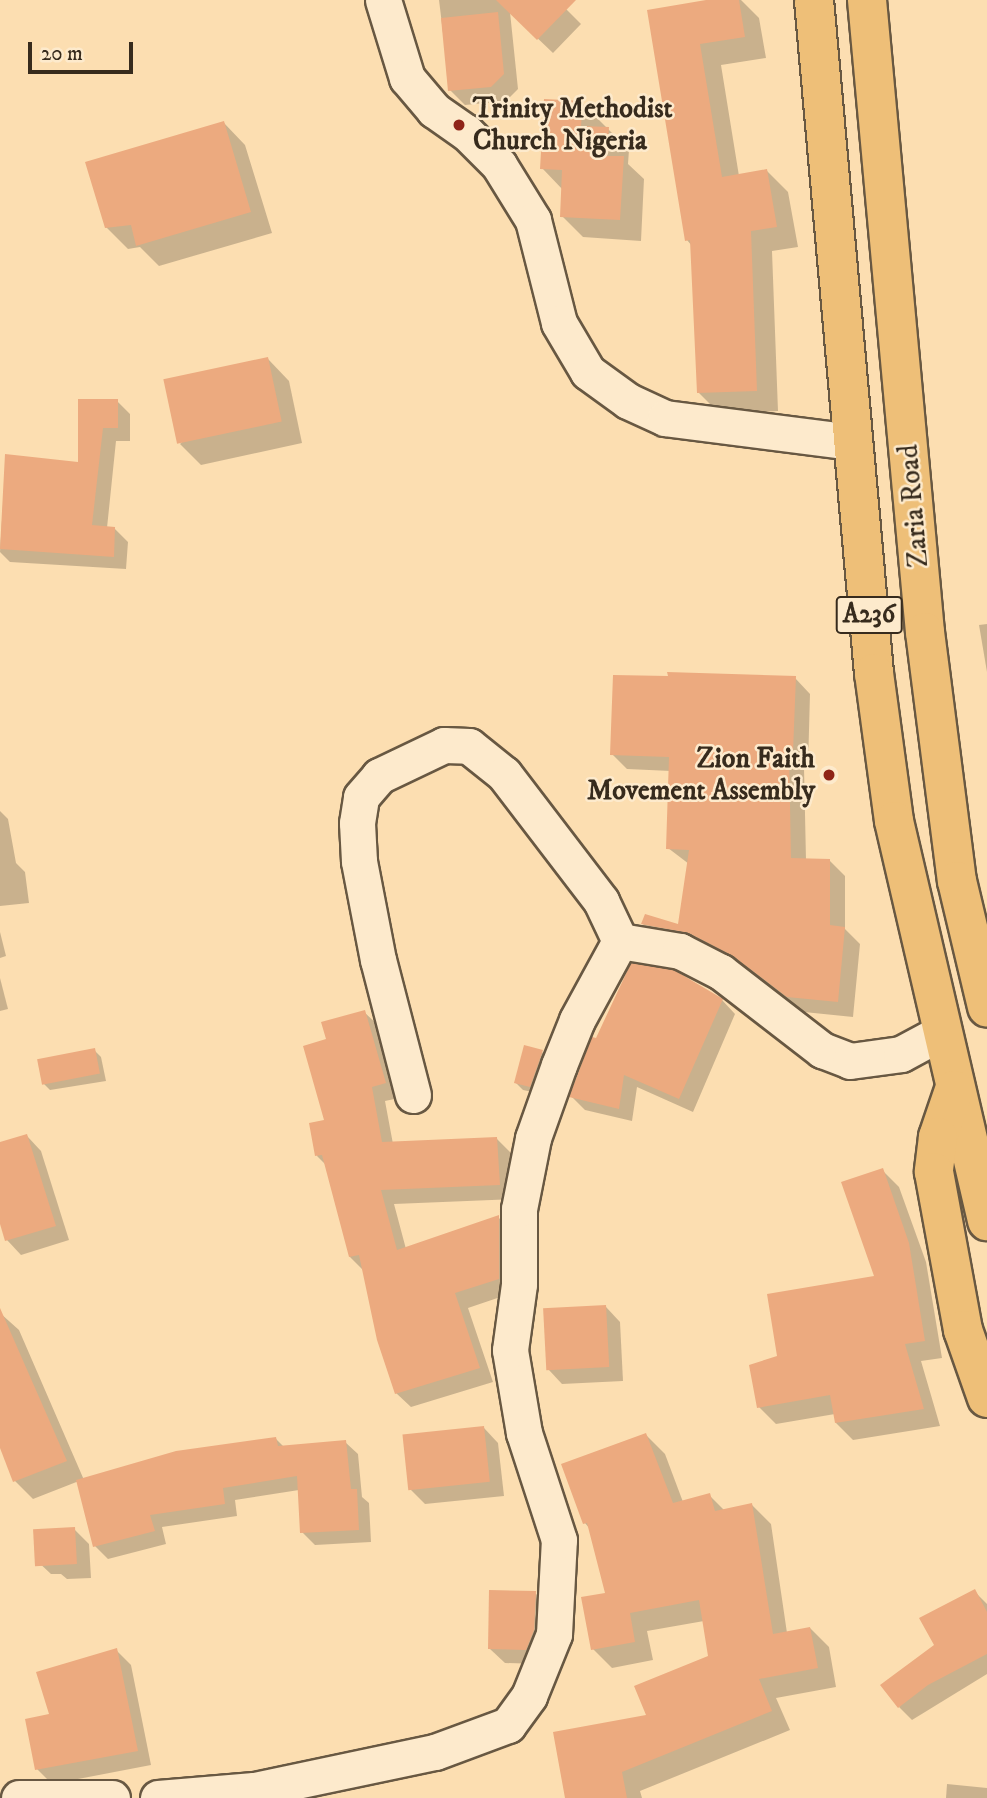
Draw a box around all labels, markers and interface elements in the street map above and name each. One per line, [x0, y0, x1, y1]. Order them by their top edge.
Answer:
scale bar [32, 28, 136, 72]
text: 20 m [41, 41, 83, 67]
place label: Trinity Methodist Church Nigeria [473, 92, 672, 158]
marker: Trinity Methodist Church Nigeria [451, 117, 467, 133]
street label: Zaria Road [892, 443, 936, 569]
road number: A236 [834, 593, 904, 638]
place label: Zion Faith Movement Assembly [587, 742, 815, 808]
marker: Zion Faith Movement Assembly [821, 767, 837, 783]

